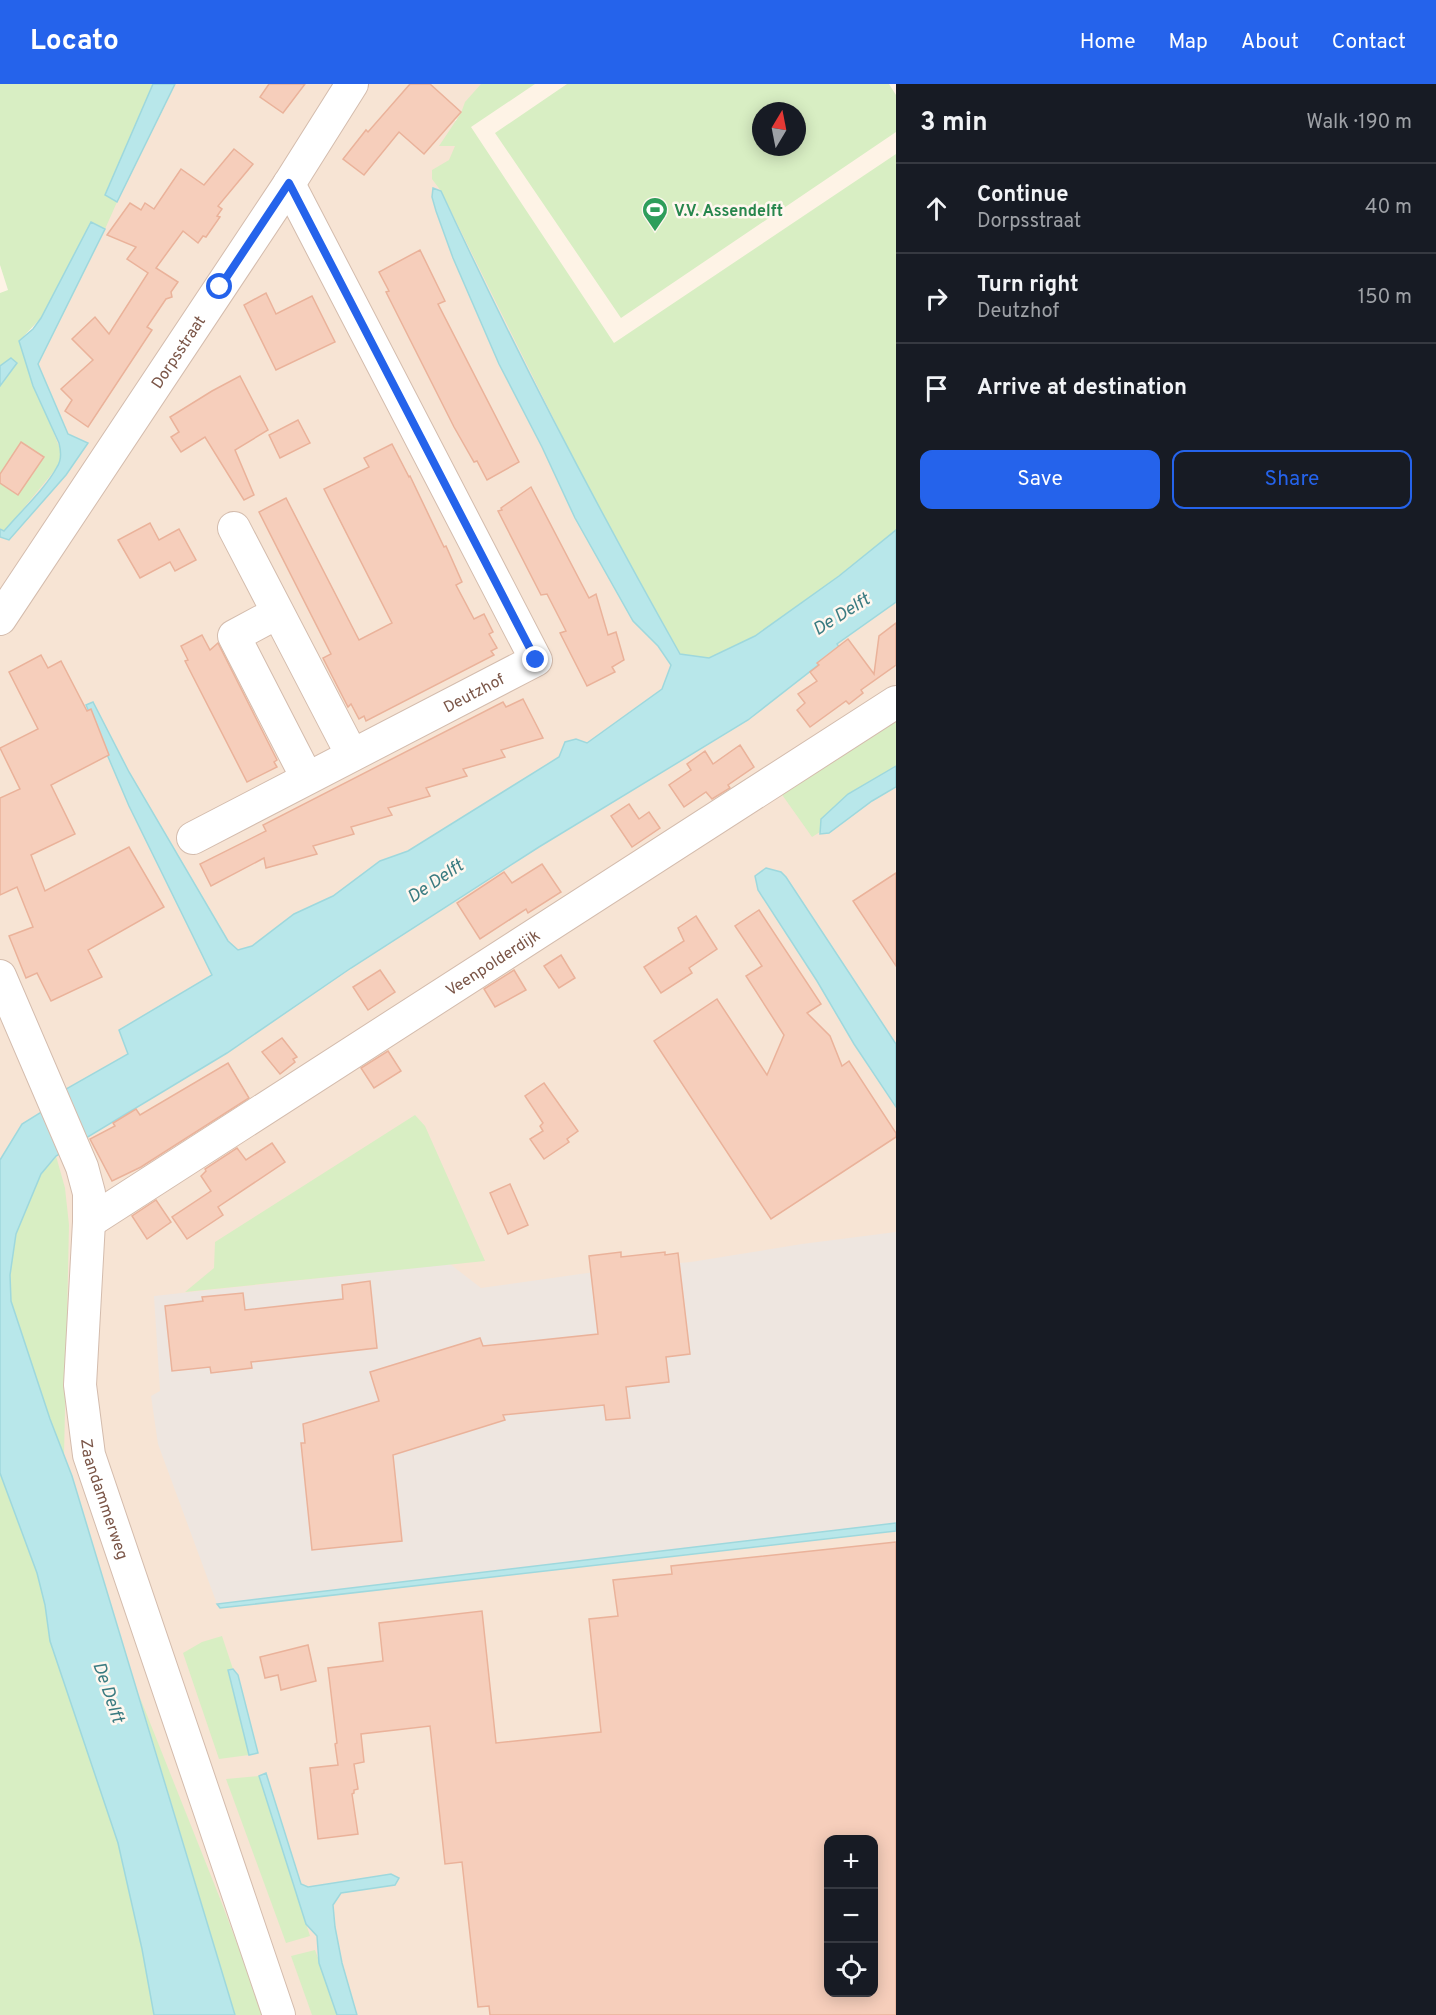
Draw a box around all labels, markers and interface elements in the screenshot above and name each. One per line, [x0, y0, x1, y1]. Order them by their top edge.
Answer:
text: Locato [30, 24, 119, 60]
text: Home [1080, 29, 1136, 56]
text: Map [1169, 29, 1208, 56]
text: About [1241, 29, 1299, 56]
text: Contact [1332, 29, 1406, 56]
north arrow [752, 102, 806, 156]
text: 3 min [920, 107, 988, 140]
text: Walk · 190 m [1306, 110, 1412, 136]
text: Continue [977, 182, 1068, 209]
icon: ahead [920, 192, 953, 225]
sports icon: V.V. Assendelft [640, 195, 670, 233]
text: 40 m [1365, 195, 1412, 221]
place label: V.V. Assendelft [674, 202, 783, 222]
text: Dorpsstraat [977, 209, 1081, 235]
text: Turn right [977, 272, 1079, 299]
route start [206, 273, 232, 299]
icon: right [920, 282, 953, 315]
text: 150 m [1358, 285, 1412, 311]
text: Deutzhof [977, 299, 1059, 325]
street label: Dorpsstraat [148, 312, 211, 393]
icon: arrive [920, 372, 953, 405]
text: Arrive at destination [977, 375, 1187, 402]
button: Save [920, 450, 1160, 509]
button: Share [1172, 450, 1412, 509]
water label: De Delft [809, 588, 876, 642]
route end [522, 646, 548, 672]
street label: Deutzhof [441, 670, 509, 718]
water label: De Delft [403, 854, 470, 909]
street label: Veenpolderdijk [443, 926, 544, 1001]
street label: Zaandammerweg [75, 1437, 132, 1563]
water label: De Delft [86, 1659, 129, 1728]
map controls [824, 1835, 878, 1997]
button: + [824, 1835, 878, 1889]
button: − [824, 1889, 878, 1943]
button: locate [824, 1943, 878, 1997]

